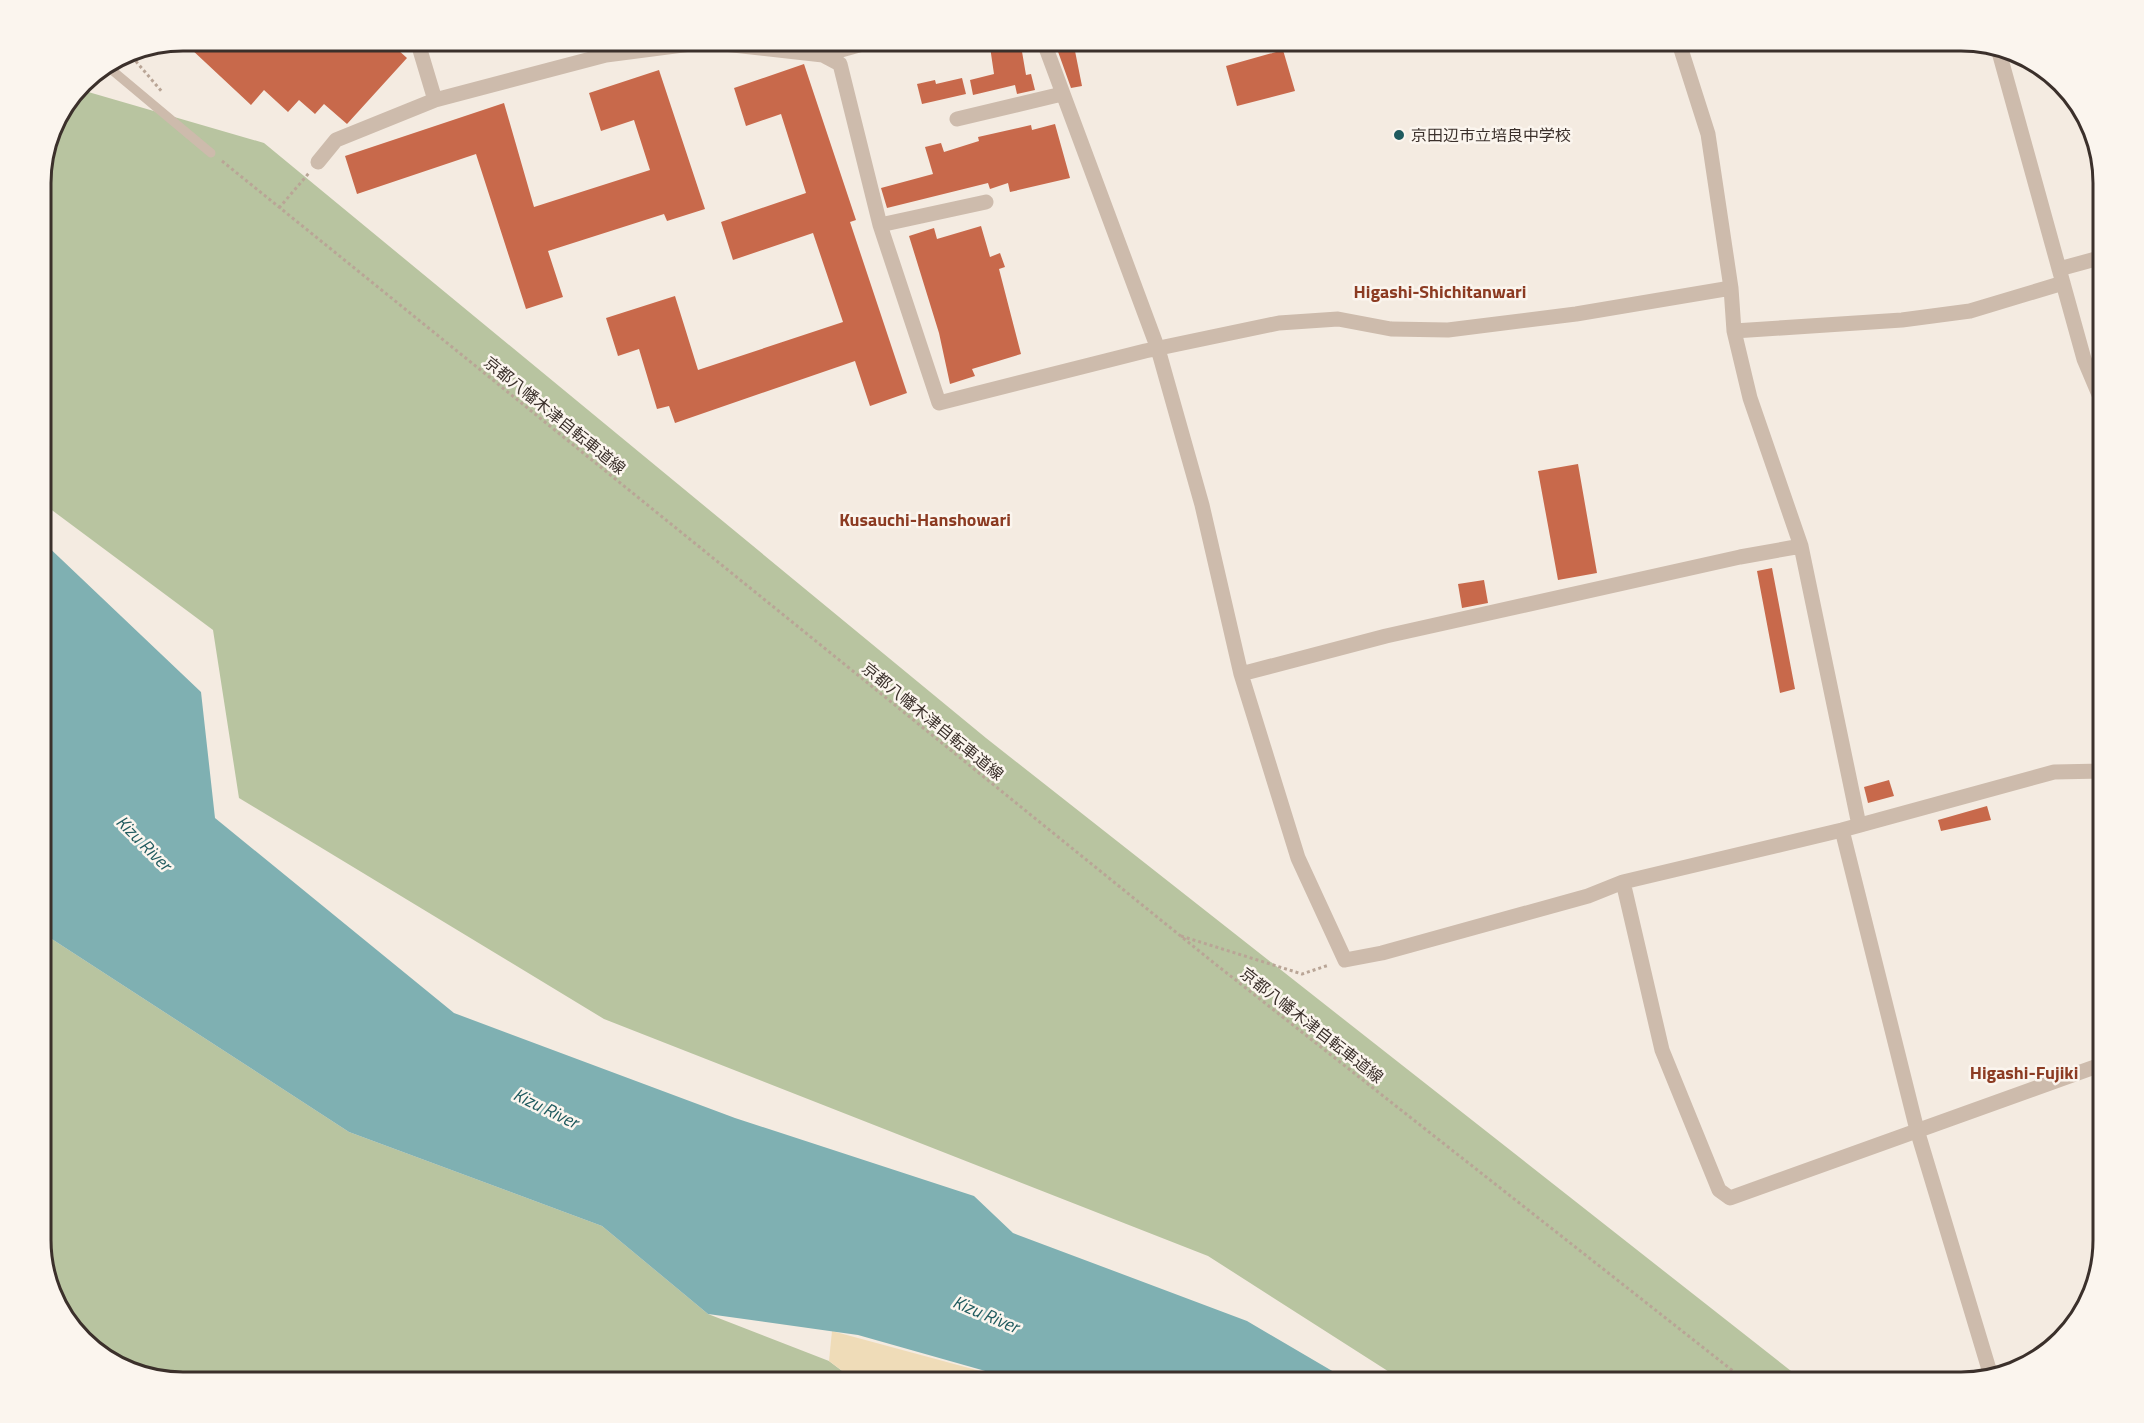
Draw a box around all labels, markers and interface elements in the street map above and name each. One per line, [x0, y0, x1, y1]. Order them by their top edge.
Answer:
place label: 京田辺市立培良中学校 [1411, 123, 1571, 147]
marker: 京田辺市立培良中学校 [1392, 128, 1406, 142]
district label: Higashi-Shichitanwari [1354, 278, 1526, 305]
street label: 京都八幡木津自転車道線 [479, 350, 631, 480]
district label: Kusauchi-Hanshowari [839, 506, 1011, 533]
street label: 京都八幡木津自転車道線 [857, 656, 1009, 786]
water label: Kizu River [110, 809, 180, 879]
street label: 京都八幡木津自転車道線 [1235, 961, 1389, 1089]
district label: Higashi-Fujiki [1970, 1059, 2078, 1086]
water label: Kizu River [509, 1081, 585, 1136]
water label: Kizu River [949, 1288, 1025, 1341]

